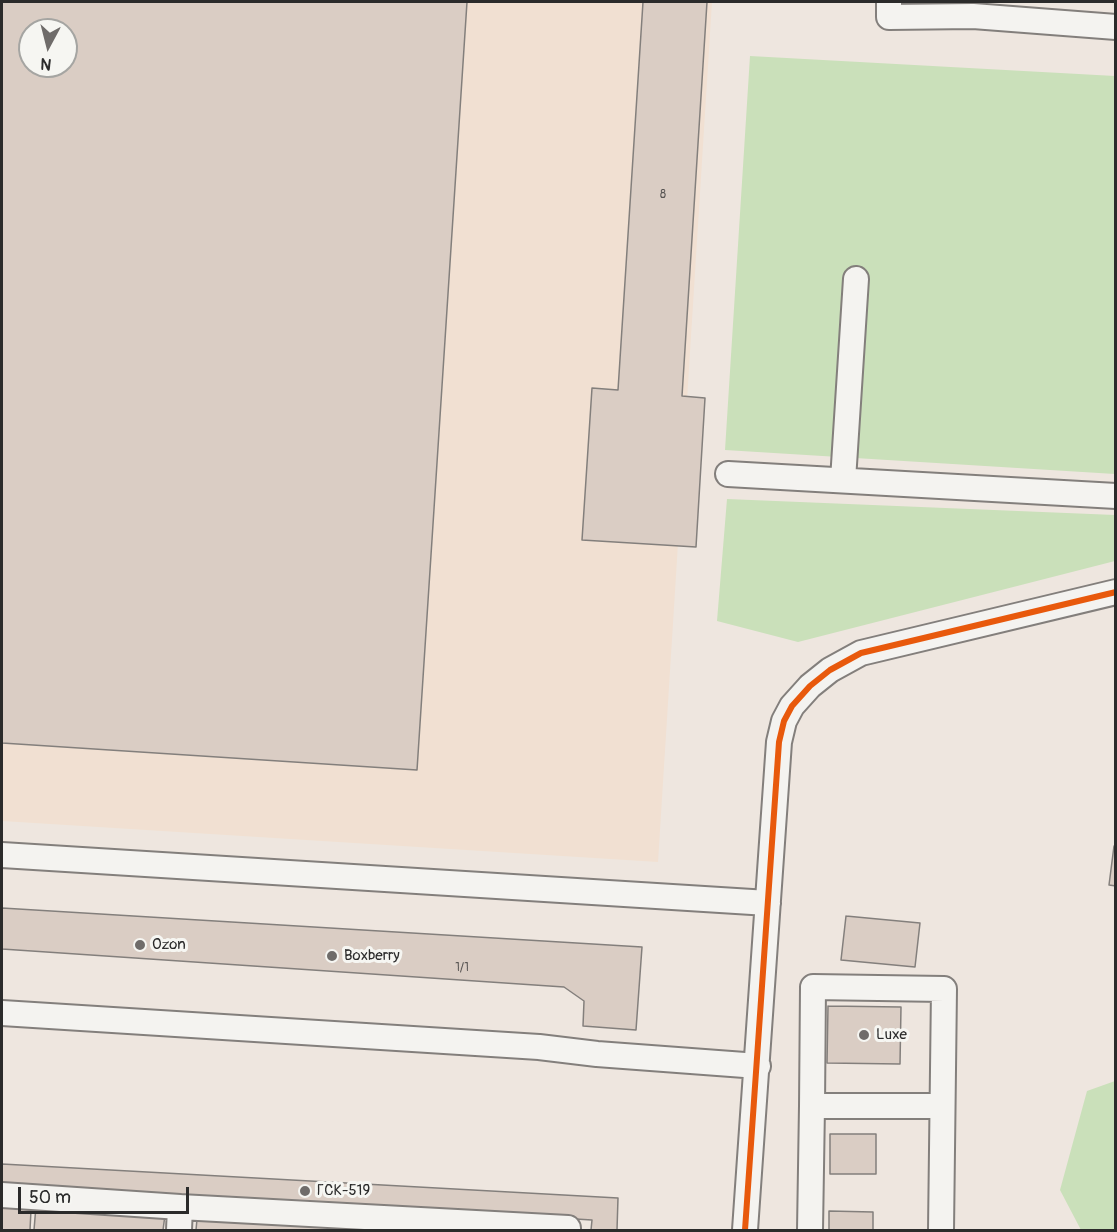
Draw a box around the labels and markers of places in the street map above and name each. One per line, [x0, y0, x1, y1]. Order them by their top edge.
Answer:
place label: Ozon [152, 936, 186, 954]
marker: Ozon [133, 938, 147, 952]
place label: Boxberry [344, 947, 400, 965]
marker: Boxberry [325, 949, 339, 963]
place label: Luxe [876, 1026, 907, 1044]
marker: Luxe [857, 1028, 871, 1042]
place label: ГСК-519 [317, 1182, 370, 1200]
marker: ГСК-519 [298, 1184, 312, 1198]

